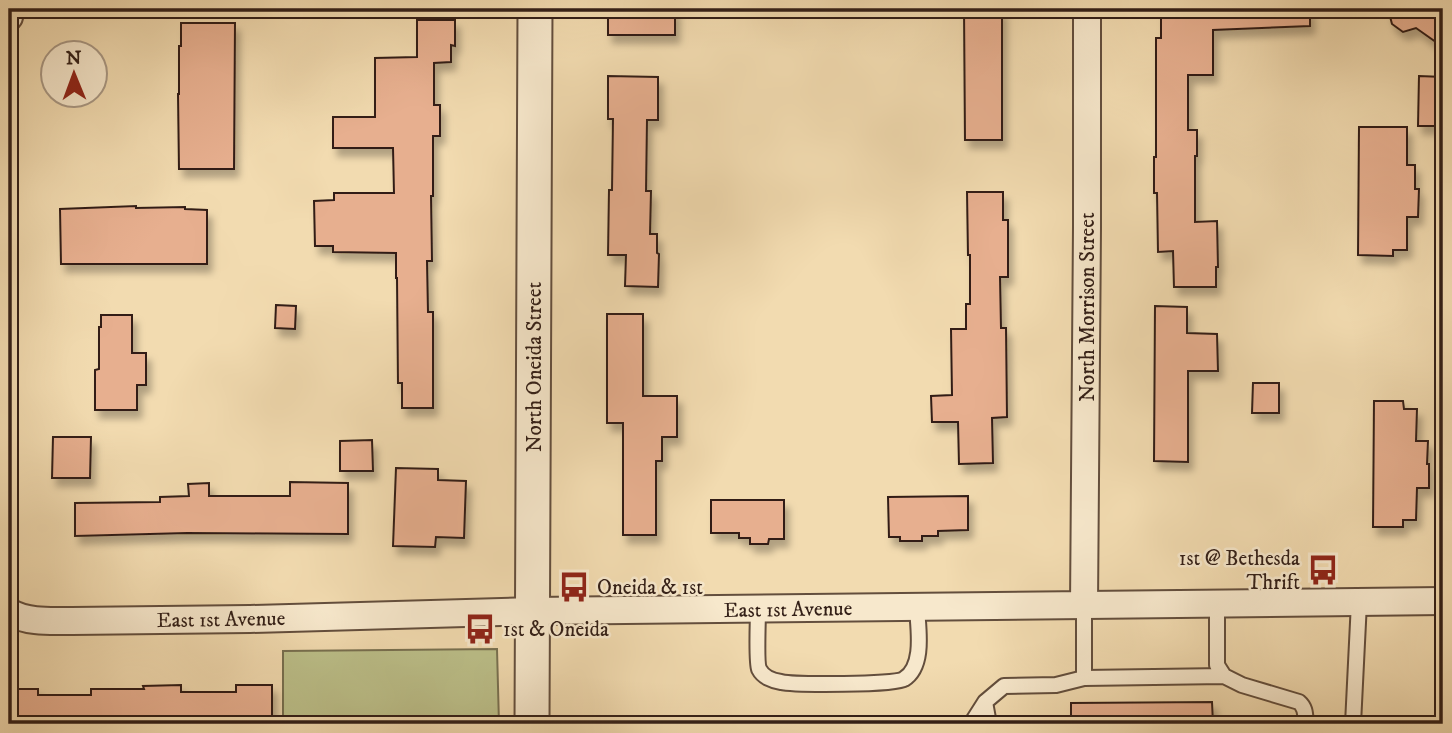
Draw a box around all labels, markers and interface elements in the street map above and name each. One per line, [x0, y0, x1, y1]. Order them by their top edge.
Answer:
north arrow [38, 38, 108, 108]
text: N [66, 47, 82, 70]
street label: North Morrison Street [1075, 212, 1101, 402]
street label: North Oneida Street [522, 282, 548, 452]
place label: 1st @ Bethesda Thrift [1179, 546, 1300, 596]
bus stop icon: 1st @ Bethesda Thrift [1306, 553, 1340, 587]
bus stop icon: Oneida & 1st [557, 570, 591, 604]
place label: Oneida & 1st [597, 575, 703, 601]
street label: East 1st Avenue [724, 596, 853, 624]
street label: East 1st Avenue [157, 606, 286, 634]
bus stop icon: 1st & Oneida [463, 612, 497, 646]
place label: 1st & Oneida [503, 617, 609, 643]

